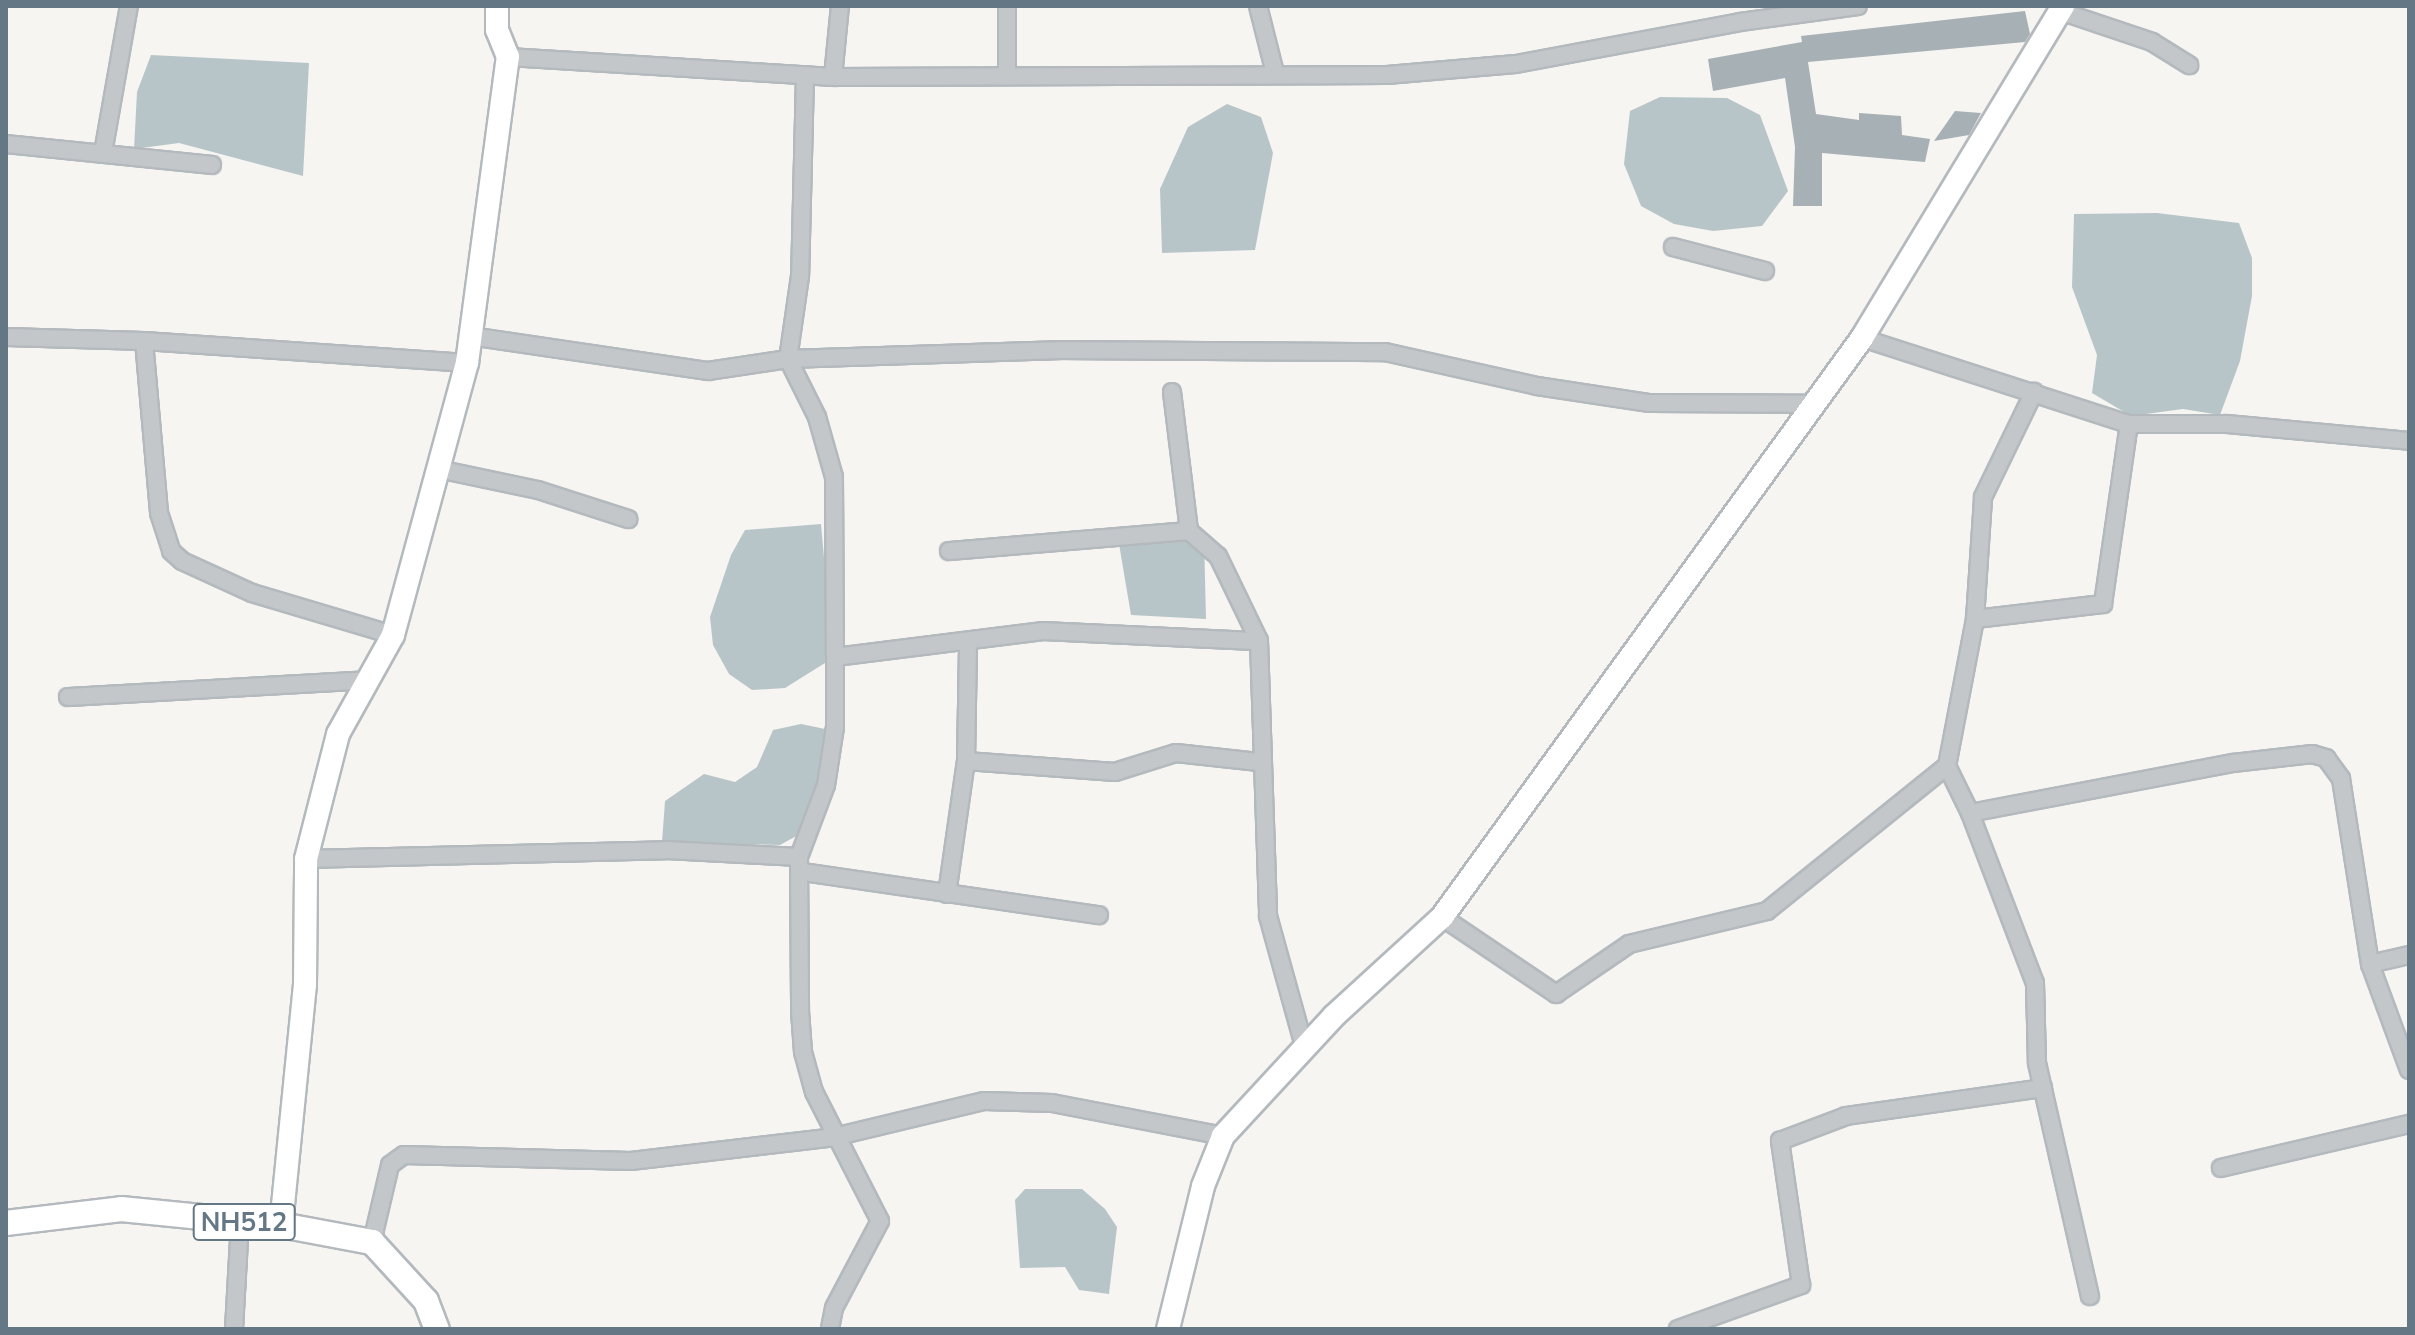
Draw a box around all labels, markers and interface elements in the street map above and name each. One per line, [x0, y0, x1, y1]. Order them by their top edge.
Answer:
road number: NH512 [192, 1200, 296, 1244]

